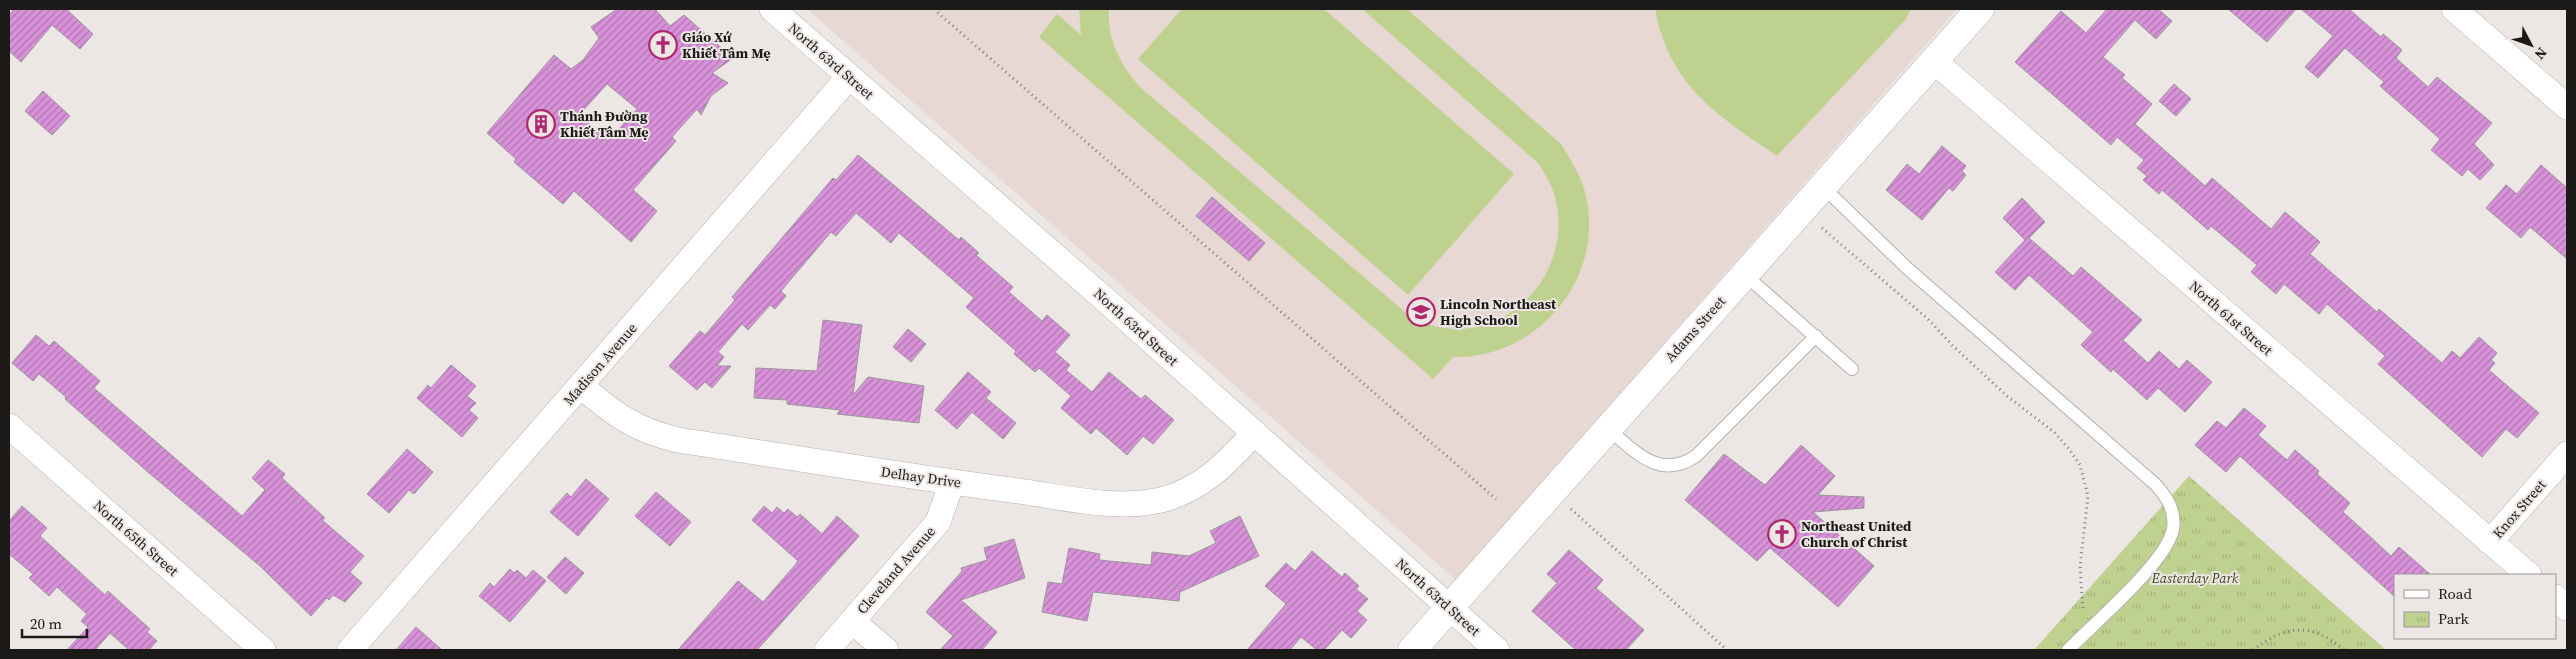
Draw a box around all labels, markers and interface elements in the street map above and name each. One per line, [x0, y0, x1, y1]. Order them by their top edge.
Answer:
street label: North 63rd Street [784, 18, 878, 104]
north arrow [2506, 20, 2556, 70]
place label: Giáo Xứ Khiết Tâm Mẹ [682, 27, 771, 63]
church icon: Giáo Xứ Khiết Tâm Mẹ [648, 30, 678, 60]
text: N [2530, 43, 2552, 64]
place label: Thánh Đường Khiết Tâm Mẹ [560, 106, 649, 142]
building icon: Thánh Đường Khiết Tâm Mẹ [526, 109, 556, 139]
street label: North 61st Street [2185, 276, 2277, 360]
street label: North 63rd Street [1089, 284, 1183, 371]
street label: Adams Street [1660, 292, 1730, 366]
place label: Lincoln Northeast High School [1440, 294, 1557, 330]
school or university icon: Lincoln Northeast High School [1406, 297, 1436, 327]
street label: Madison Avenue [559, 319, 641, 409]
street label: Delhay Drive [880, 461, 962, 493]
street label: Knox Street [2488, 475, 2550, 543]
street label: North 65th Street [89, 495, 183, 581]
place label: Northeast United Church of Christ [1801, 516, 1912, 552]
church icon: Northeast United Church of Christ [1767, 519, 1797, 549]
street label: Cleveland Avenue [852, 522, 940, 618]
street label: North 63rd Street [1391, 554, 1485, 641]
park label: Easterday Park [2151, 568, 2239, 588]
legend [2394, 574, 2556, 639]
text: Road [2438, 583, 2472, 604]
scale bar [22, 606, 88, 638]
text: Park [2438, 608, 2470, 629]
text: 20 m [30, 613, 62, 634]

